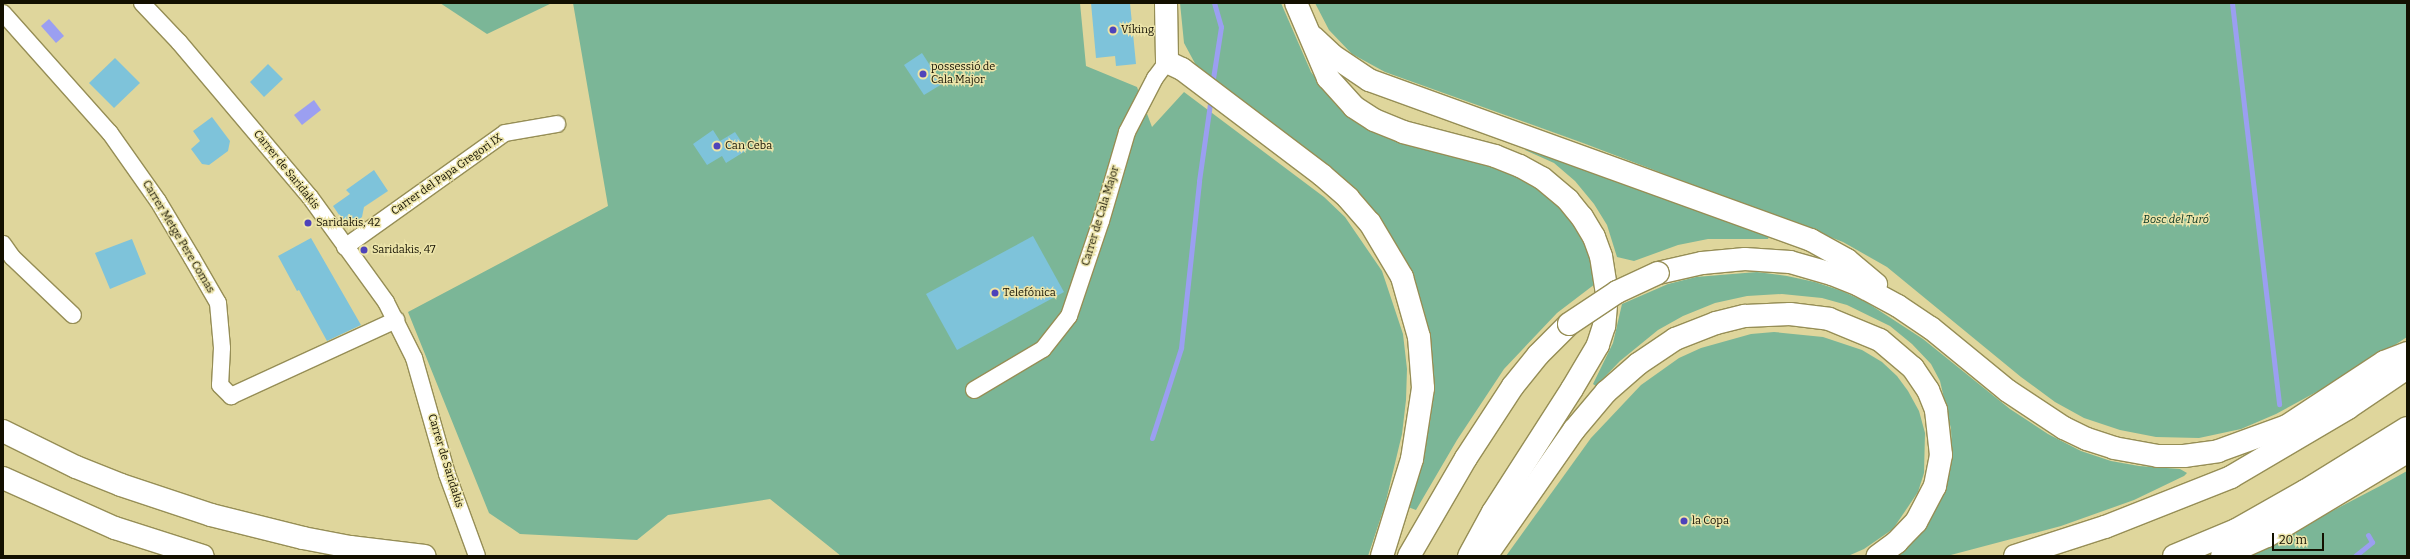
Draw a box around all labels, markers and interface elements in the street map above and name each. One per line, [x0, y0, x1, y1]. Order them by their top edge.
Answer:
place label: Víking [1121, 23, 1154, 37]
marker: Víking [1108, 25, 1118, 35]
place label: possessió de Cala Major [931, 61, 995, 87]
marker: possessió de Cala Major [918, 69, 928, 79]
street label: Carrer de Saridakis [250, 128, 322, 212]
street label: Carrer del Papa Gregori IX [389, 132, 505, 218]
place label: Can Ceba [725, 139, 772, 153]
marker: Can Ceba [712, 141, 722, 151]
street label: Carrer de Cala Major [1079, 164, 1123, 268]
street label: Carrer Metge Pere Comas [139, 178, 217, 296]
park label: Bosc del Turó [2143, 213, 2209, 227]
place label: Saridakis, 42 [316, 216, 380, 230]
marker: Saridakis, 42 [303, 218, 313, 228]
place label: Saridakis, 47 [372, 243, 436, 257]
marker: Saridakis, 47 [359, 245, 369, 255]
place label: Telefónica [1003, 286, 1056, 300]
marker: Telefónica [990, 288, 1000, 298]
street label: Carrer de Saridakis [424, 413, 466, 509]
place label: la Copa [1692, 514, 1729, 528]
marker: la Copa [1679, 516, 1689, 526]
scale bar [2274, 525, 2326, 551]
text: 20 m [2279, 533, 2307, 547]

